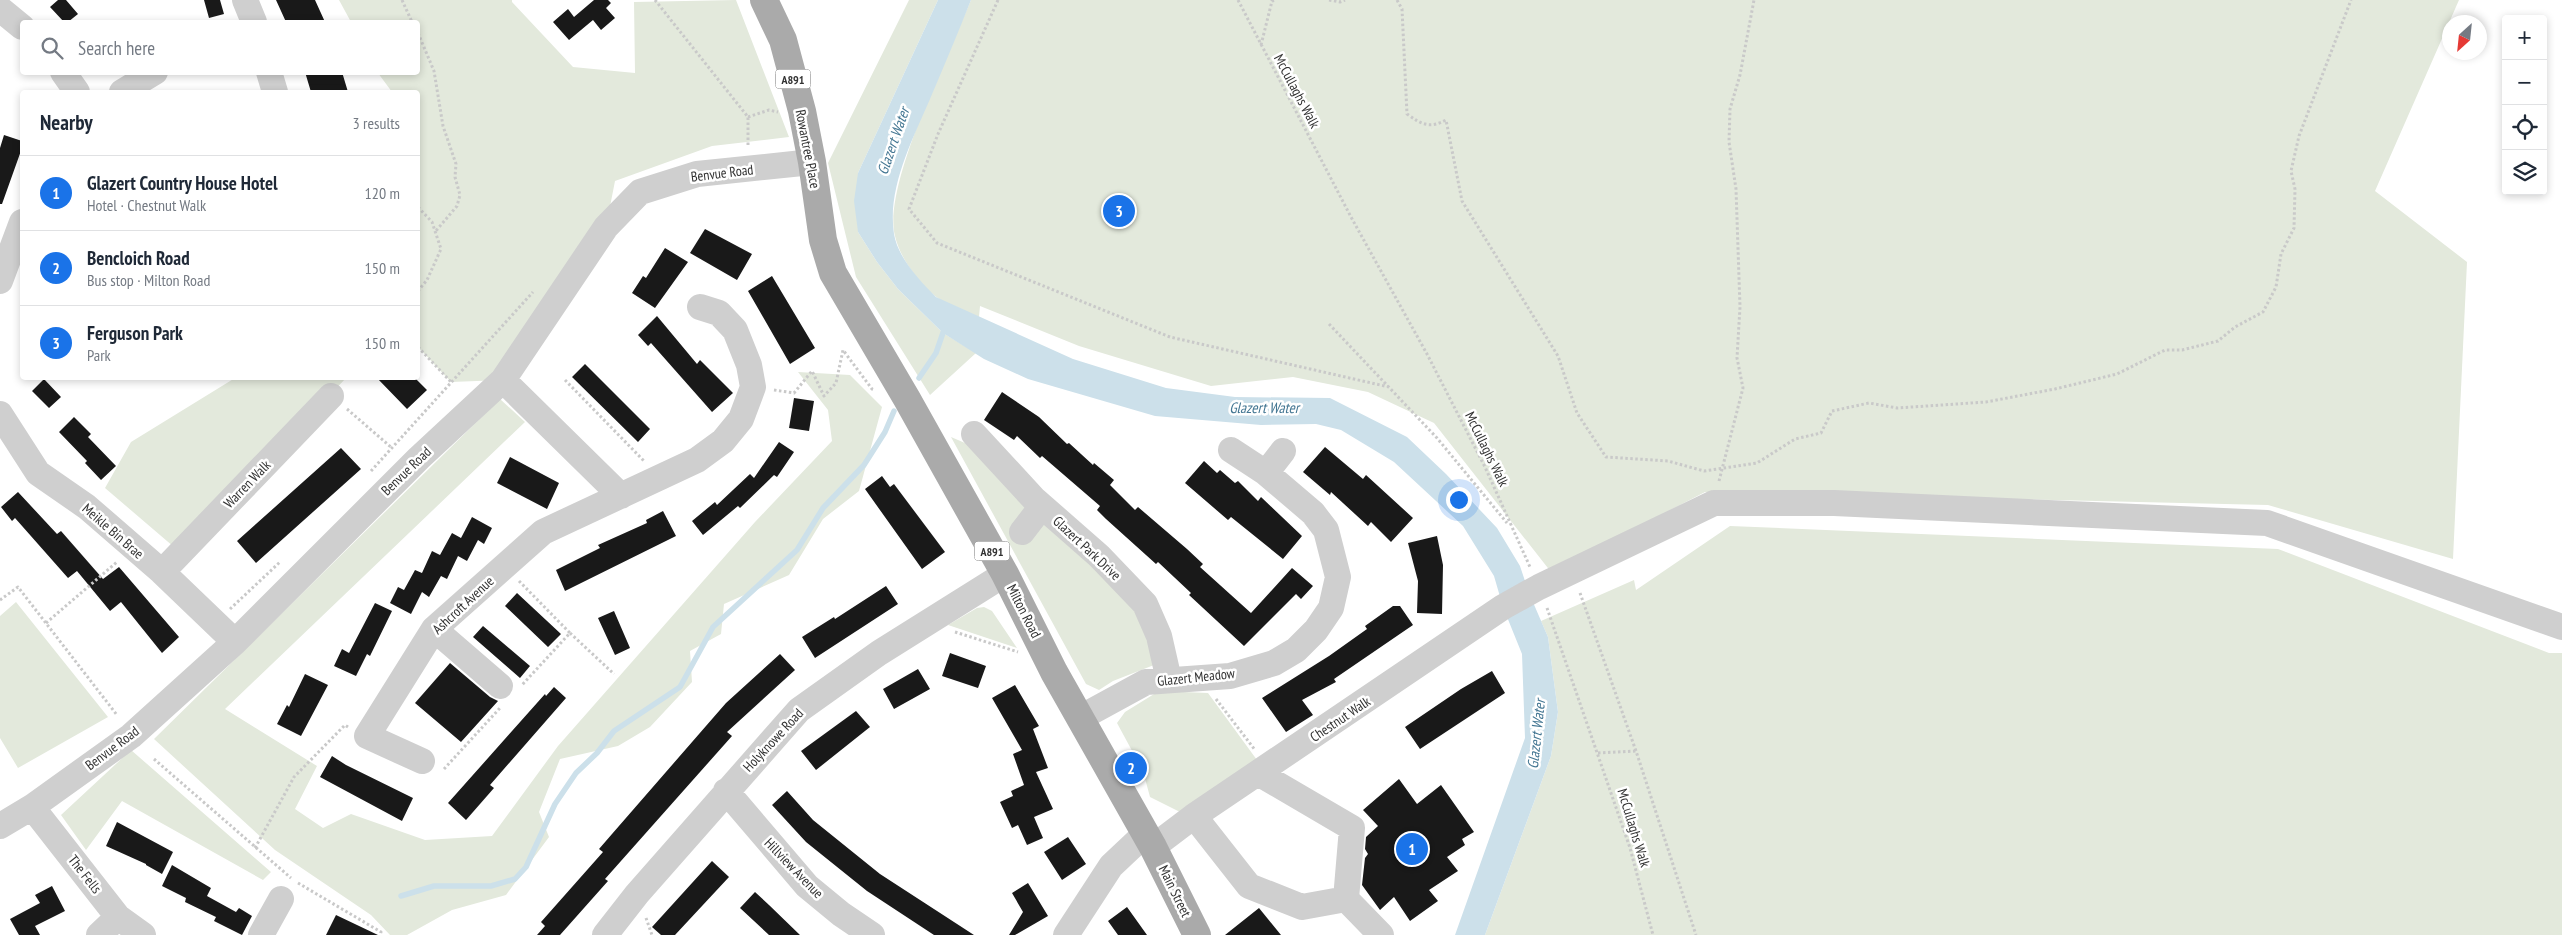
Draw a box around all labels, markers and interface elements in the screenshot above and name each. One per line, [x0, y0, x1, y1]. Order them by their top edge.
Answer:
north arrow [2442, 15, 2487, 60]
map controls [2502, 15, 2547, 195]
button: + [2502, 15, 2547, 60]
search box [20, 20, 420, 75]
icon: search [38, 34, 66, 62]
text: Search here [78, 36, 155, 60]
street label: McCullaghs Walk [1270, 51, 1324, 132]
button: − [2502, 60, 2547, 105]
road number: A891 [776, 70, 810, 88]
water label: Glazert Water [873, 103, 914, 177]
button: locate [2502, 105, 2547, 150]
street label: Rowantree Place [792, 108, 824, 190]
text: Nearby [40, 109, 93, 136]
text: 3 results [353, 113, 400, 133]
button: layers [2502, 150, 2547, 195]
street label: Benvue Road [690, 160, 754, 186]
text: Glazert Country House Hotel [87, 171, 278, 195]
text: 1 [52, 183, 60, 203]
text: 120 m [365, 183, 400, 203]
pin: 3 [1103, 192, 1135, 230]
text: Hotel · Chestnut Walk [87, 195, 206, 215]
text: Bencloich Road [87, 246, 190, 270]
text: 2 [52, 258, 60, 278]
text: 150 m [365, 258, 400, 278]
text: Bus stop · Milton Road [87, 270, 210, 290]
text: Ferguson Park [87, 321, 183, 345]
text: 3 [52, 333, 60, 353]
text: 150 m [365, 333, 400, 353]
text: Park [87, 345, 111, 365]
water label: Glazert Water [1229, 398, 1301, 417]
street label: McCullaghs Walk [1461, 409, 1513, 490]
street label: Benvue Road [377, 443, 435, 499]
street label: Warren Walk [220, 456, 275, 512]
your location [1446, 487, 1472, 513]
street label: Meikle Bin Brae [79, 499, 148, 563]
street label: Glazert Park Drive [1049, 512, 1125, 584]
road number: A891 [974, 542, 1010, 560]
street label: Ashcroft Avenue [429, 572, 498, 638]
street label: Milton Road [1003, 581, 1045, 641]
street label: Glazert Meadow [1156, 664, 1236, 690]
street label: Chestnut Walk [1306, 692, 1374, 746]
water label: Glazert Water [1523, 696, 1549, 770]
street label: Holyknowe Road [739, 704, 807, 776]
street label: Benvue Road [82, 722, 142, 774]
pin: 2 [1115, 749, 1147, 787]
street label: McCullaghs Walk [1614, 787, 1655, 870]
pin: 1 [1396, 830, 1428, 868]
street label: Hillview Avenue [761, 834, 827, 902]
street label: The Fells [64, 851, 106, 897]
street label: Main Street [1155, 862, 1195, 920]

